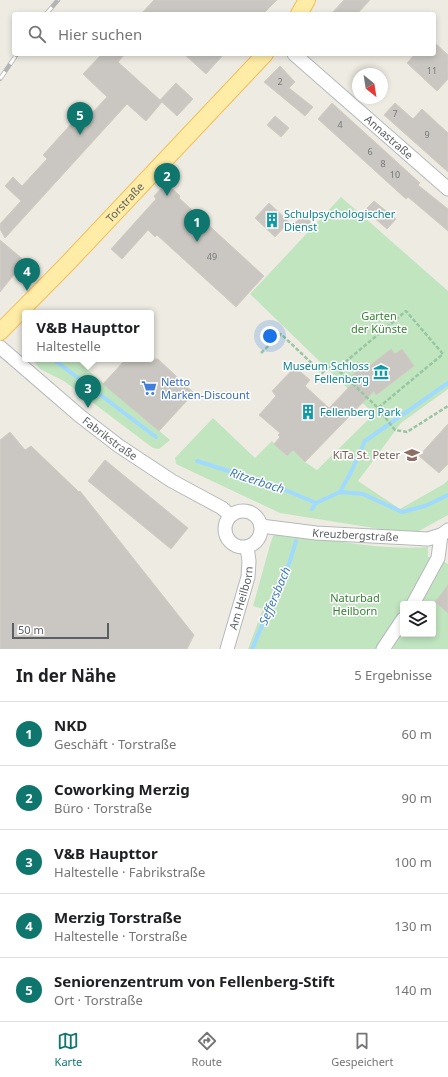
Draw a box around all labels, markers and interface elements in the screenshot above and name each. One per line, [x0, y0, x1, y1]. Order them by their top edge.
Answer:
search box [12, 12, 436, 56]
icon: search [26, 23, 48, 45]
text: Hier suchen [58, 24, 142, 44]
house number: 11 [427, 64, 437, 77]
north arrow [352, 68, 388, 104]
house number: 2 [277, 75, 283, 88]
pin: 5 [67, 102, 93, 135]
house number: 7 [392, 107, 398, 120]
street label: Annastraße [362, 111, 416, 162]
house number: 4 [337, 118, 343, 131]
house number: 9 [424, 128, 430, 141]
house number: 6 [367, 145, 373, 158]
house number: 8 [380, 157, 386, 170]
pin: 2 [154, 163, 180, 196]
house number: 10 [390, 168, 400, 181]
street label: Torstraße [102, 179, 147, 225]
place label: Schulpsychologischer Dienst [284, 206, 396, 234]
pin: 1 [184, 209, 210, 242]
building icon: Schulpsychologischer Dienst [263, 211, 281, 229]
house number: 49 [207, 250, 217, 263]
pin: 4 [14, 258, 40, 291]
park label: Garten der Künste [351, 308, 407, 336]
popup [22, 310, 154, 362]
text: V&B Haupttor [36, 317, 140, 337]
your location [260, 326, 280, 346]
text: Haltestelle [36, 337, 101, 355]
place label: Museum Schloss Fellenberg [283, 358, 369, 386]
museum icon: Museum Schloss Fellenberg [372, 363, 390, 381]
place label: Netto Marken-Discount [161, 374, 250, 402]
pin: 3 [75, 375, 101, 408]
supermarket icon: Netto Marken-Discount [140, 379, 158, 397]
building icon: Fellenberg Park [299, 403, 317, 421]
place label: Fellenberg Park [320, 404, 401, 419]
street label: Fabrikstraße [80, 413, 141, 463]
school or university icon: KiTa St. Peter [403, 446, 421, 464]
place label: KiTa St. Peter [333, 447, 400, 462]
water label: Ritzerbach [228, 464, 287, 497]
street label: Kreuzbergstraße [311, 525, 399, 544]
water label: Seffersbach [255, 564, 294, 628]
street label: Am Heilborn [225, 566, 256, 631]
park label: Naturbad Heilborn [330, 590, 380, 618]
map controls [400, 601, 436, 637]
button: layers [400, 601, 436, 637]
scale bar [12, 621, 109, 640]
text: 50 m [18, 622, 44, 637]
text: In der Nähe [16, 664, 116, 687]
text: 5 Ergebnisse [354, 666, 432, 684]
text: NKD [54, 715, 87, 735]
text: 1 [25, 725, 33, 743]
text: 60 m [402, 725, 432, 743]
text: Geschäft · Torstraße [54, 735, 176, 753]
text: Coworking Merzig [54, 779, 190, 799]
text: 2 [25, 789, 33, 807]
text: 90 m [402, 789, 432, 807]
text: Büro · Torstraße [54, 799, 152, 817]
text: V&B Haupttor [54, 843, 158, 863]
text: 3 [25, 853, 33, 871]
text: 100 m [394, 853, 432, 871]
text: Haltestelle · Fabrikstraße [54, 863, 205, 881]
text: Merzig Torstraße [54, 907, 182, 927]
text: 4 [25, 917, 33, 935]
text: 130 m [394, 917, 432, 935]
text: Haltestelle · Torstraße [54, 927, 187, 945]
text: Seniorenzentrum von Fellenberg-Stift [54, 971, 335, 991]
text: 5 [25, 981, 33, 999]
text: 140 m [394, 981, 432, 999]
text: Ort · Torstraße [54, 991, 143, 1009]
tab: Karte [55, 1030, 82, 1069]
tab: Route [192, 1030, 222, 1069]
tab: Gespeichert [331, 1030, 393, 1069]

